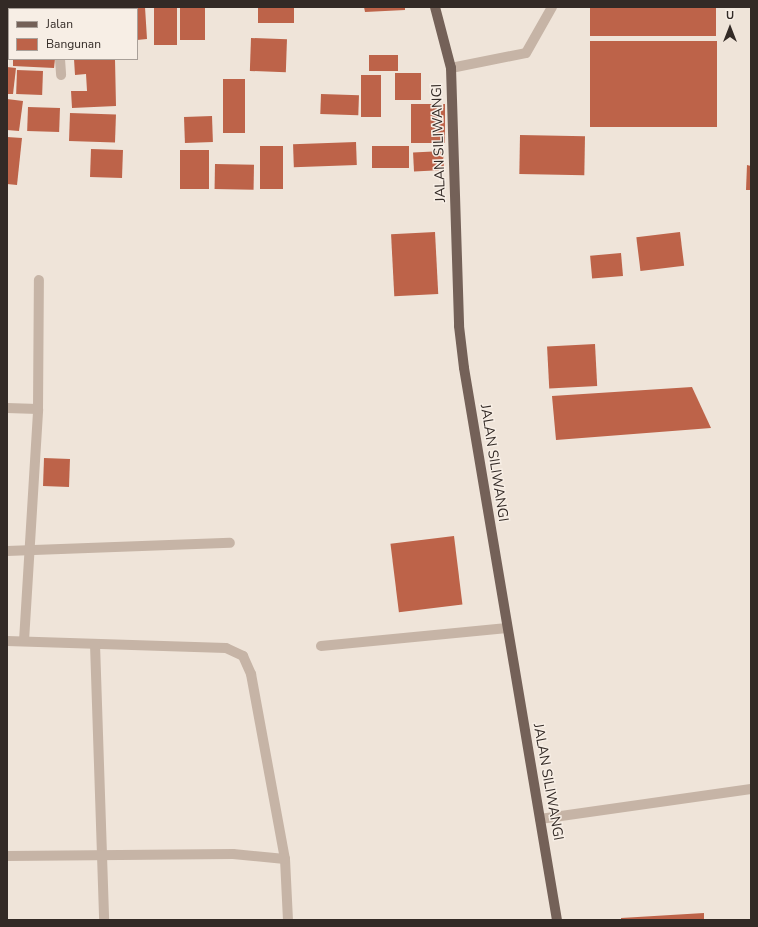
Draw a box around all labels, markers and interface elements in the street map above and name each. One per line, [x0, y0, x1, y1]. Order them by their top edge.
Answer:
legend [8, 8, 138, 60]
north arrow [710, 8, 750, 48]
text: U [726, 8, 734, 23]
text: Jalan [46, 16, 73, 32]
text: Bangunan [46, 36, 101, 52]
street label: JALAN SILIWANGI [429, 83, 449, 203]
street label: JALAN SILIWANGI [476, 403, 512, 523]
street label: JALAN SILIWANGI [529, 722, 567, 842]

